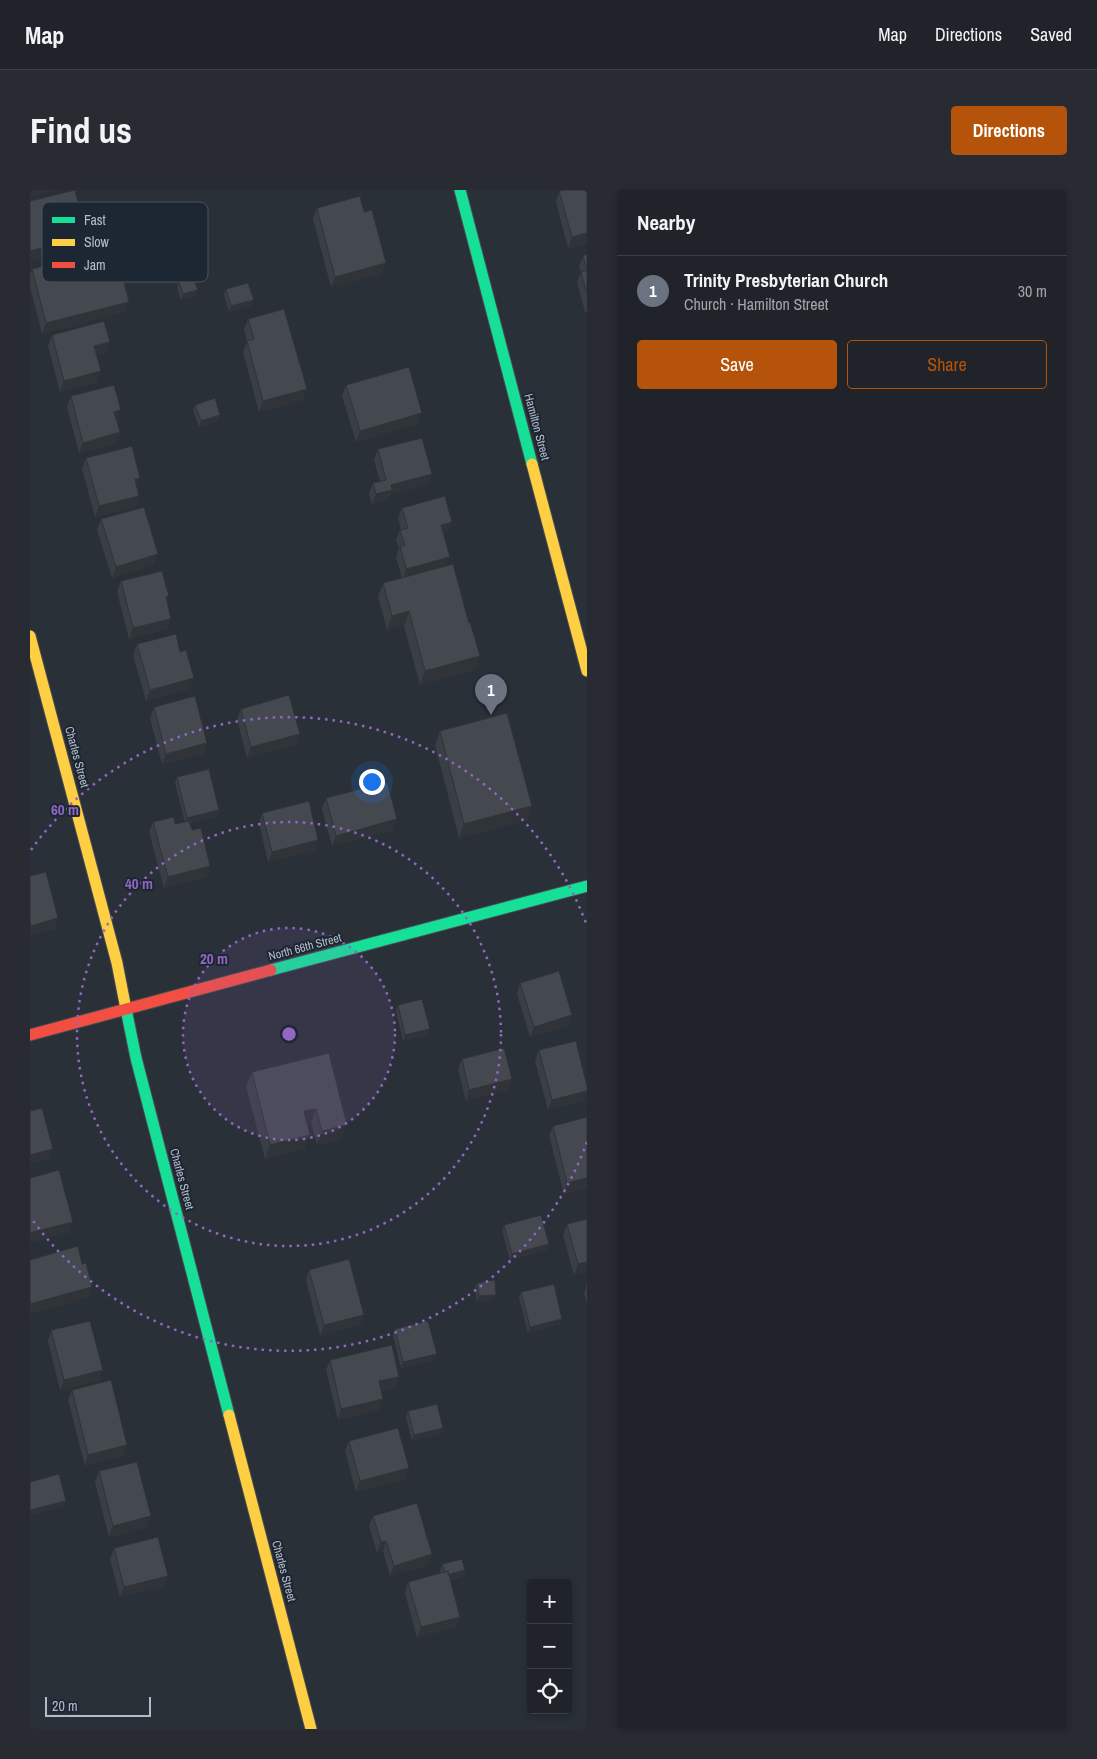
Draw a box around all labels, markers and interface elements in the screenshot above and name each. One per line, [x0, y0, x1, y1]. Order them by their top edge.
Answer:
text: Map [25, 19, 64, 51]
text: Map [878, 22, 907, 47]
text: Directions [935, 22, 1002, 47]
text: Saved [1030, 22, 1072, 47]
button: Directions [951, 106, 1067, 155]
text: Find us [30, 107, 132, 154]
legend [42, 202, 208, 282]
text: Nearby [637, 208, 695, 237]
text: Fast [84, 211, 106, 229]
text: Slow [84, 233, 110, 251]
text: Jam [84, 256, 106, 274]
text: Trinity Presbyterian Church [684, 267, 888, 293]
text: 1 [649, 280, 657, 302]
text: 30 m [1018, 280, 1047, 302]
text: Church · Hamilton Street [684, 293, 828, 315]
button: Save [637, 340, 837, 389]
button: Share [847, 340, 1047, 389]
street label: Hamilton Street [520, 392, 554, 462]
pin: 1 [475, 674, 507, 715]
street label: Charles Street [61, 725, 93, 790]
your location [359, 769, 385, 795]
text: 60 m [51, 799, 79, 820]
text: 40 m [125, 873, 153, 894]
street label: North 66th Street [267, 930, 344, 964]
text: 20 m [200, 948, 228, 969]
centre of rings [280, 1025, 298, 1043]
street label: Charles Street [166, 1147, 198, 1212]
street label: Charles Street [268, 1539, 300, 1604]
map controls [527, 1579, 572, 1714]
button: + [527, 1579, 572, 1624]
button: − [527, 1624, 572, 1669]
button: locate [527, 1669, 572, 1714]
scale bar [45, 1694, 151, 1717]
text: 20 m [52, 1697, 78, 1715]

